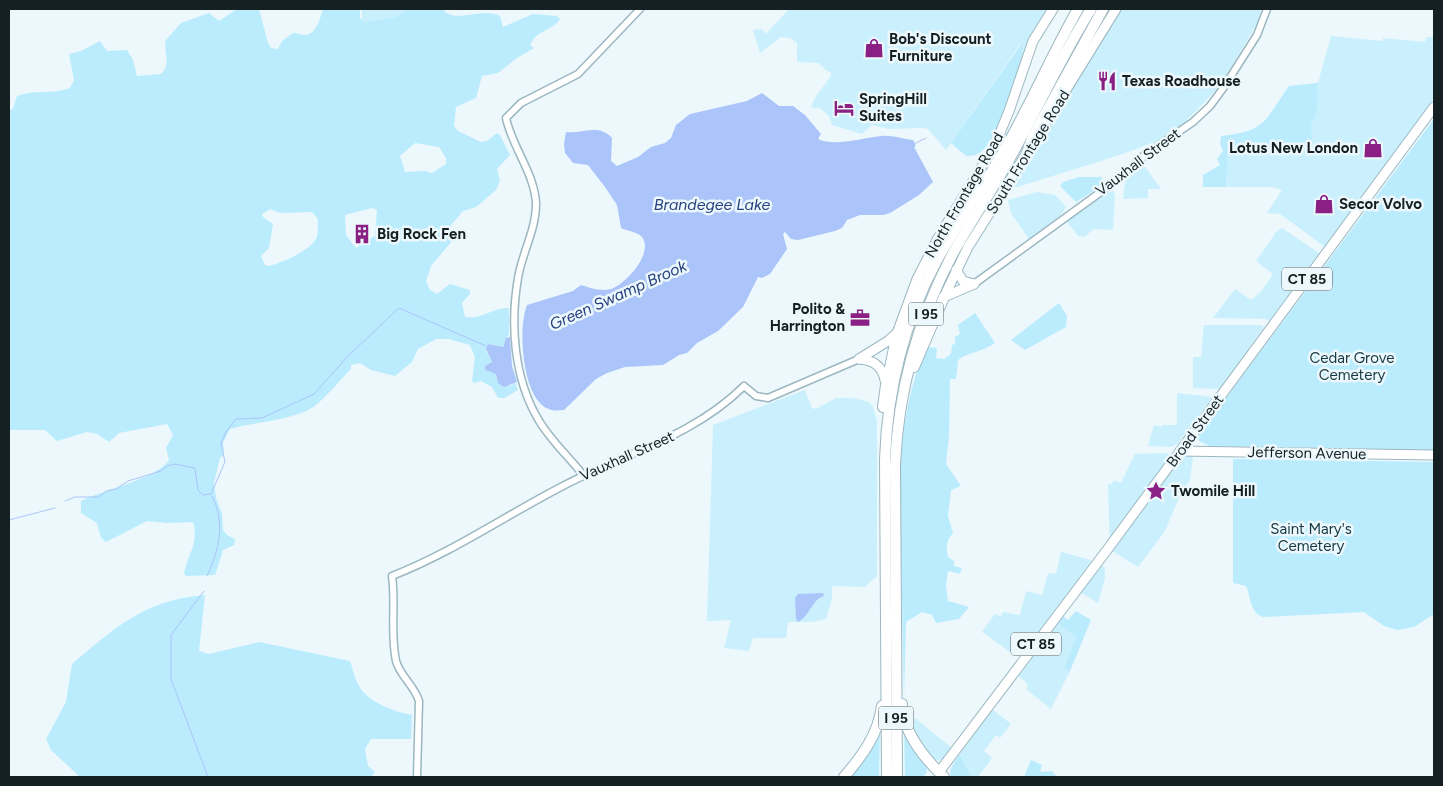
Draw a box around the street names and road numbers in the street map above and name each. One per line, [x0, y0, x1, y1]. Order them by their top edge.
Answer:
street label: South Frontage Road [983, 87, 1073, 217]
street label: Vauxhall Street [1092, 124, 1184, 200]
street label: North Frontage Road [921, 129, 1007, 261]
road number: CT 85 [1282, 268, 1332, 290]
road number: I 95 [908, 302, 944, 326]
street label: Broad Street [1163, 391, 1227, 471]
street label: Vauxhall Street [577, 427, 677, 485]
street label: Jefferson Avenue [1248, 443, 1366, 463]
road number: CT 85 [1011, 633, 1061, 656]
road number: I 95 [878, 706, 914, 730]

